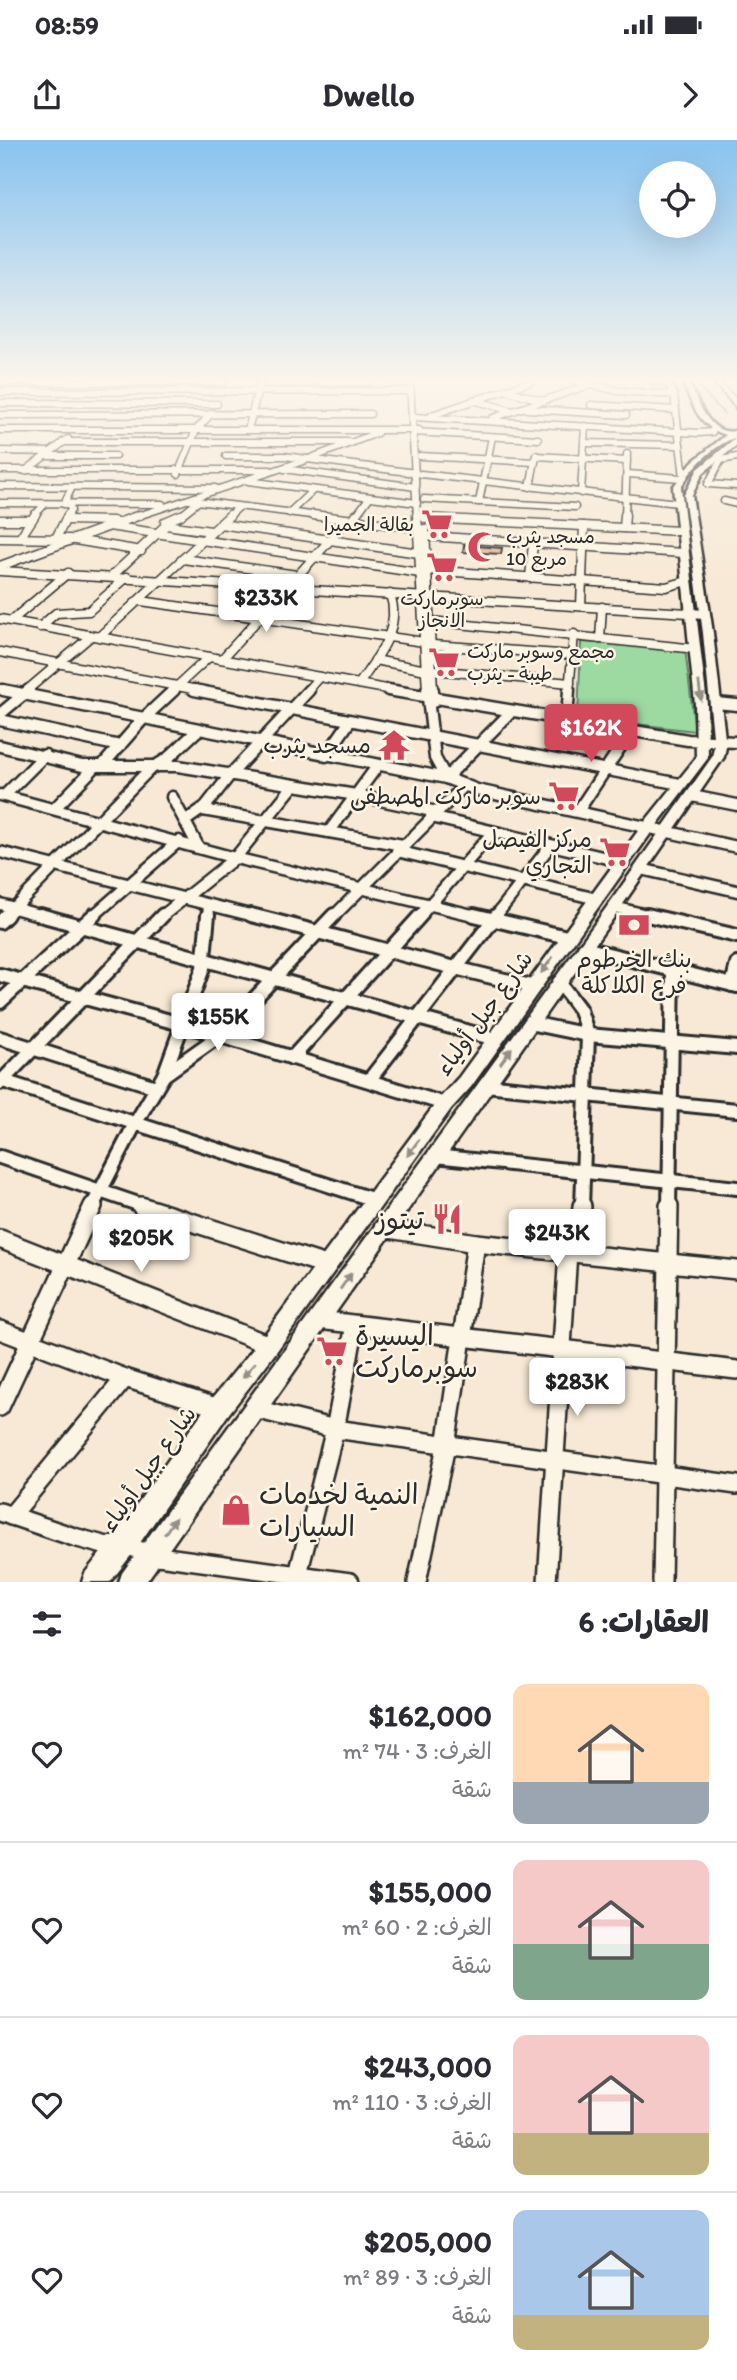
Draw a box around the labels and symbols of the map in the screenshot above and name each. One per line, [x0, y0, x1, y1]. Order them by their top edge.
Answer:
supermarket icon: بقالة الجميرا [420, 507, 454, 541]
place label: بقالة الجميرا [324, 513, 414, 536]
place label: مسجد يثرب مربع 10 [506, 525, 595, 572]
mosque icon: مسجد يثرب مربع 10 [466, 530, 500, 564]
supermarket icon: سوبرماركت الانجاز [425, 550, 459, 584]
pin: $233K [217, 574, 315, 634]
place label: سوبرماركت الانجاز [400, 587, 484, 632]
place label: مجمع وسوبر ماركت طيبة - يثرب [467, 640, 615, 685]
supermarket icon: مجمع وسوبر ماركت طيبة - يثرب [427, 645, 461, 679]
one-way arrow [694, 680, 705, 702]
pin: $162K [542, 704, 640, 764]
temple icon: مسجد يثرب [377, 728, 411, 762]
place label: مسجد يثرب [263, 731, 371, 759]
supermarket icon: سوبر ماركت المصطفى [547, 779, 581, 813]
place label: سوبر ماركت المصطفى [350, 782, 541, 811]
place label: مركز الفيصل التجاري [482, 825, 592, 882]
supermarket icon: مركز الفيصل التجاري [598, 835, 632, 869]
bank icon: بنك الخرطوم فرع الكلاكلة [617, 908, 651, 942]
street label: شارع جبل أولياء [429, 945, 540, 1082]
place label: بنك الخرطوم فرع الكلاكلة [576, 945, 692, 1001]
one-way arrow [540, 955, 555, 973]
pin: $155K [169, 993, 267, 1053]
one-way arrow [499, 1047, 513, 1065]
one-way arrow [406, 1139, 420, 1157]
place label: تيتوز [374, 1202, 425, 1236]
restaurant icon: تيتوز [430, 1202, 464, 1236]
pin: $243K [508, 1210, 606, 1269]
pin: $205K [92, 1214, 190, 1274]
one-way arrow [339, 1272, 353, 1290]
place label: اليسيرة سوبرماركت [355, 1318, 478, 1385]
supermarket icon: اليسيرة سوبرماركت [315, 1334, 349, 1368]
pin: $283K [528, 1358, 626, 1418]
one-way arrow [241, 1361, 256, 1379]
street label: شارع جبل أولياء [94, 1401, 203, 1539]
place label: النمية لخدمات السيارات [259, 1477, 418, 1543]
shop icon: النمية لخدمات السيارات [219, 1493, 253, 1527]
one-way arrow [164, 1516, 177, 1536]

